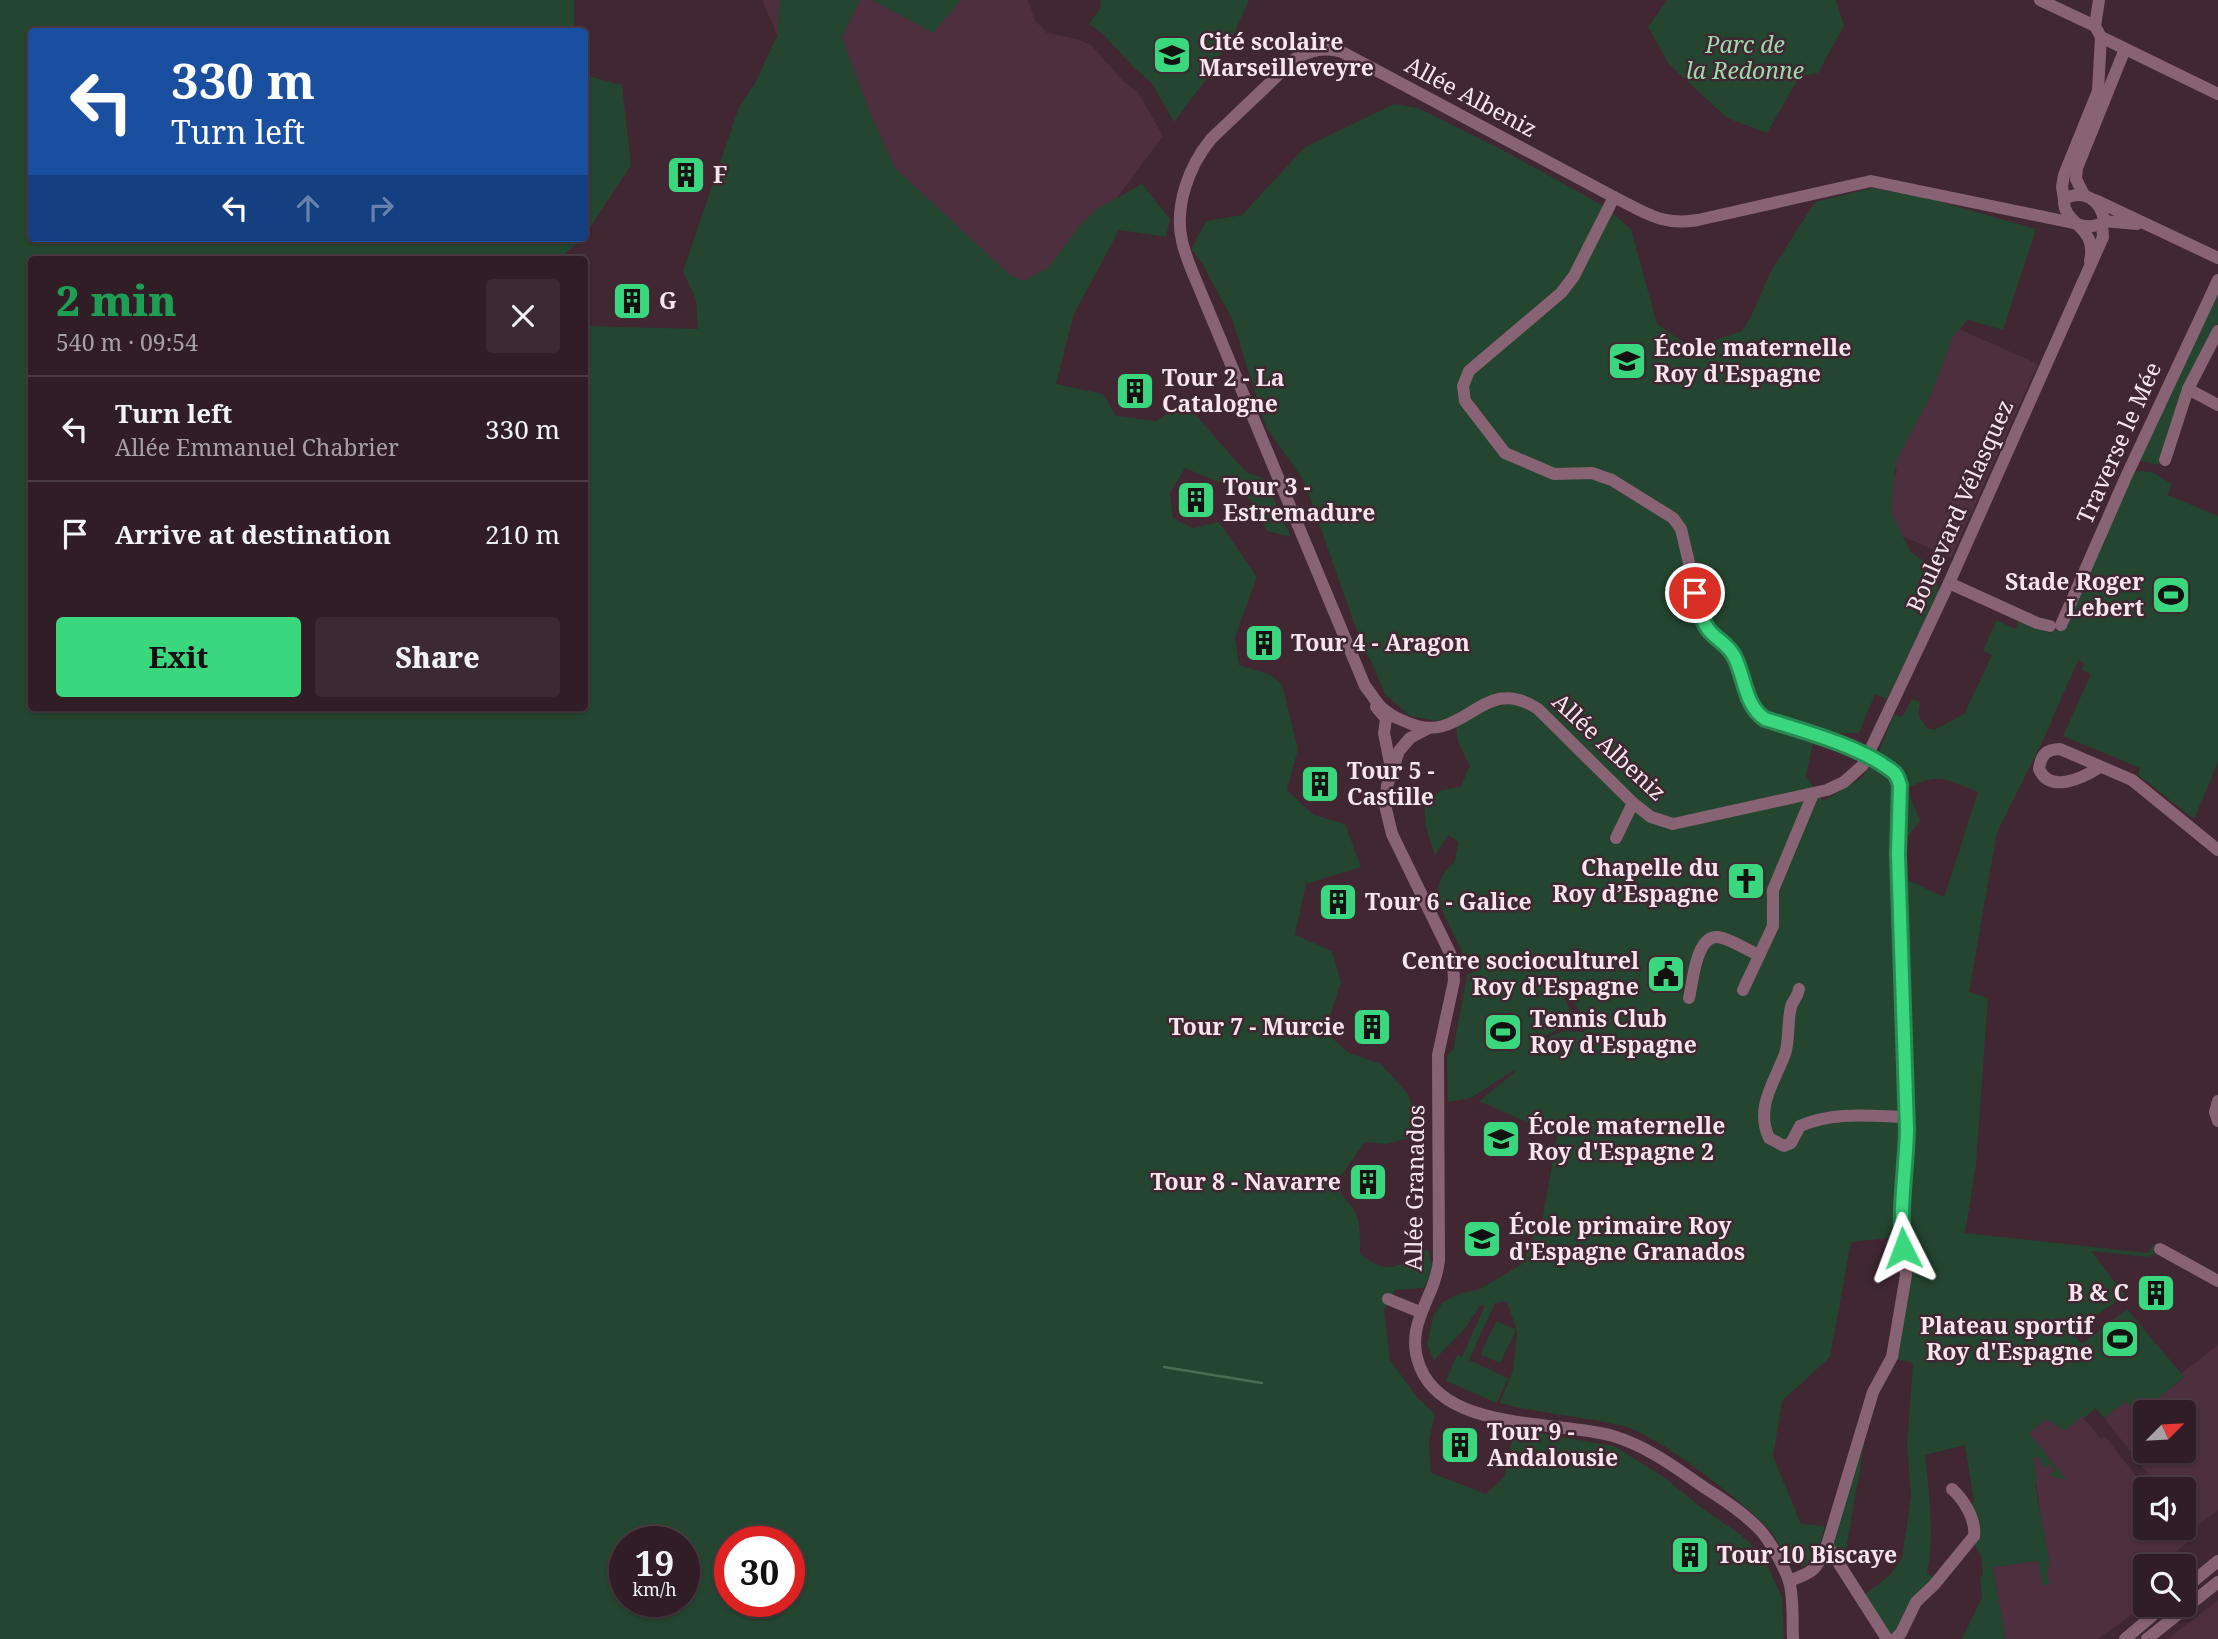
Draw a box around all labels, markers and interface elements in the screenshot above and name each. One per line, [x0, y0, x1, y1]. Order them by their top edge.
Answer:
place label: Cité scolaire Marseilleveyre [1199, 25, 1374, 83]
park label: Parc de la Redonne [1686, 28, 1804, 86]
school or university icon: Cité scolaire Marseilleveyre [1151, 34, 1193, 76]
text: 330 m [171, 47, 315, 113]
street label: Allée Albeniz [1400, 48, 1543, 144]
icon: left [56, 56, 147, 147]
text: Turn left [171, 110, 305, 153]
building icon: F [665, 154, 707, 196]
place label: F [713, 158, 727, 190]
icon: left [216, 189, 254, 227]
icon: ahead [289, 189, 327, 227]
icon: right [362, 189, 400, 227]
text: 2 min [56, 271, 177, 328]
button: close [486, 279, 560, 353]
building icon: G [611, 280, 653, 322]
place label: G [659, 284, 677, 316]
text: 540 m · 09:54 [56, 326, 198, 358]
place label: École maternelle Roy d'Espagne [1654, 331, 1851, 389]
school or university icon: École maternelle Roy d'Espagne [1606, 340, 1648, 382]
street label: Traverse le Mée [2068, 357, 2168, 529]
place label: Tour 2 - La Catalogne [1162, 361, 1285, 419]
building icon: Tour 2 - La Catalogne [1114, 370, 1156, 412]
street label: Boulevard Vélasquez [1898, 394, 2020, 617]
text: Turn left [115, 395, 232, 431]
icon: left [56, 410, 94, 448]
text: 330 m [485, 411, 560, 447]
text: Allée Emmanuel Chabrier [115, 431, 399, 463]
place label: Tour 3 - Estremadure [1223, 470, 1376, 528]
building icon: Tour 3 - Estremadure [1175, 479, 1217, 521]
icon: arrive [56, 515, 94, 553]
text: Arrive at destination [115, 516, 391, 552]
text: 210 m [485, 516, 560, 552]
pin [1665, 563, 1725, 623]
place label: Stade Roger Lebert [2005, 565, 2144, 623]
icon: arrive [1676, 574, 1714, 612]
sports icon: Stade Roger Lebert [2150, 574, 2192, 616]
button: Exit [56, 617, 301, 697]
button: Share [315, 617, 560, 697]
building icon: Tour 4 - Aragon [1243, 622, 1285, 664]
place label: Tour 4 - Aragon [1291, 626, 1470, 658]
street label: Allée Albeniz [1546, 685, 1674, 807]
place label: Tour 5 - Castille [1347, 754, 1435, 812]
building icon: Tour 5 - Castille [1299, 763, 1341, 805]
place label: Chapelle du Roy d’Espagne [1552, 851, 1719, 909]
church icon: Chapelle du Roy d’Espagne [1725, 860, 1767, 902]
building icon: Tour 6 - Galice [1317, 881, 1359, 923]
place label: Tour 6 - Galice [1365, 885, 1532, 917]
place label: Centre socioculturel Roy d'Espagne [1402, 944, 1639, 1002]
public building icon: Centre socioculturel Roy d'Espagne [1645, 953, 1687, 995]
place label: Tennis Club Roy d'Espagne [1530, 1002, 1697, 1060]
building icon: Tour 7 - Murcie [1351, 1006, 1393, 1048]
place label: Tour 7 - Murcie [1169, 1010, 1345, 1042]
sports icon: Tennis Club Roy d'Espagne [1482, 1011, 1524, 1053]
street label: Allée Granados [1397, 1105, 1431, 1271]
place label: École maternelle Roy d'Espagne 2 [1528, 1109, 1725, 1167]
school or university icon: École maternelle Roy d'Espagne 2 [1480, 1118, 1522, 1160]
building icon: Tour 8 - Navarre [1347, 1161, 1389, 1203]
place label: Tour 8 - Navarre [1150, 1165, 1341, 1197]
place label: École primaire Roy d'Espagne Granados [1509, 1209, 1745, 1267]
position arrow [1866, 1211, 1940, 1285]
school or university icon: École primaire Roy d'Espagne Granados [1461, 1218, 1503, 1260]
building icon: B & C [2135, 1272, 2177, 1314]
place label: B & C [2068, 1276, 2129, 1308]
place label: Plateau sportif Roy d'Espagne [1920, 1309, 2095, 1367]
sports icon: Plateau sportif Roy d'Espagne [2099, 1318, 2141, 1360]
north arrow [2133, 1400, 2196, 1463]
map controls [2133, 1400, 2196, 1617]
place label: Tour 9 - Andalousie [1487, 1415, 1618, 1473]
building icon: Tour 9 - Andalousie [1439, 1424, 1481, 1466]
button: sound [2133, 1477, 2196, 1540]
speed limit sign: 30 [714, 1526, 805, 1617]
building icon: Tour 10 Biscaye [1669, 1534, 1711, 1576]
place label: Tour 10 Biscaye [1717, 1538, 1897, 1570]
text: 19 [635, 1539, 674, 1586]
button: search [2133, 1554, 2196, 1617]
text: km/h [632, 1577, 677, 1601]

